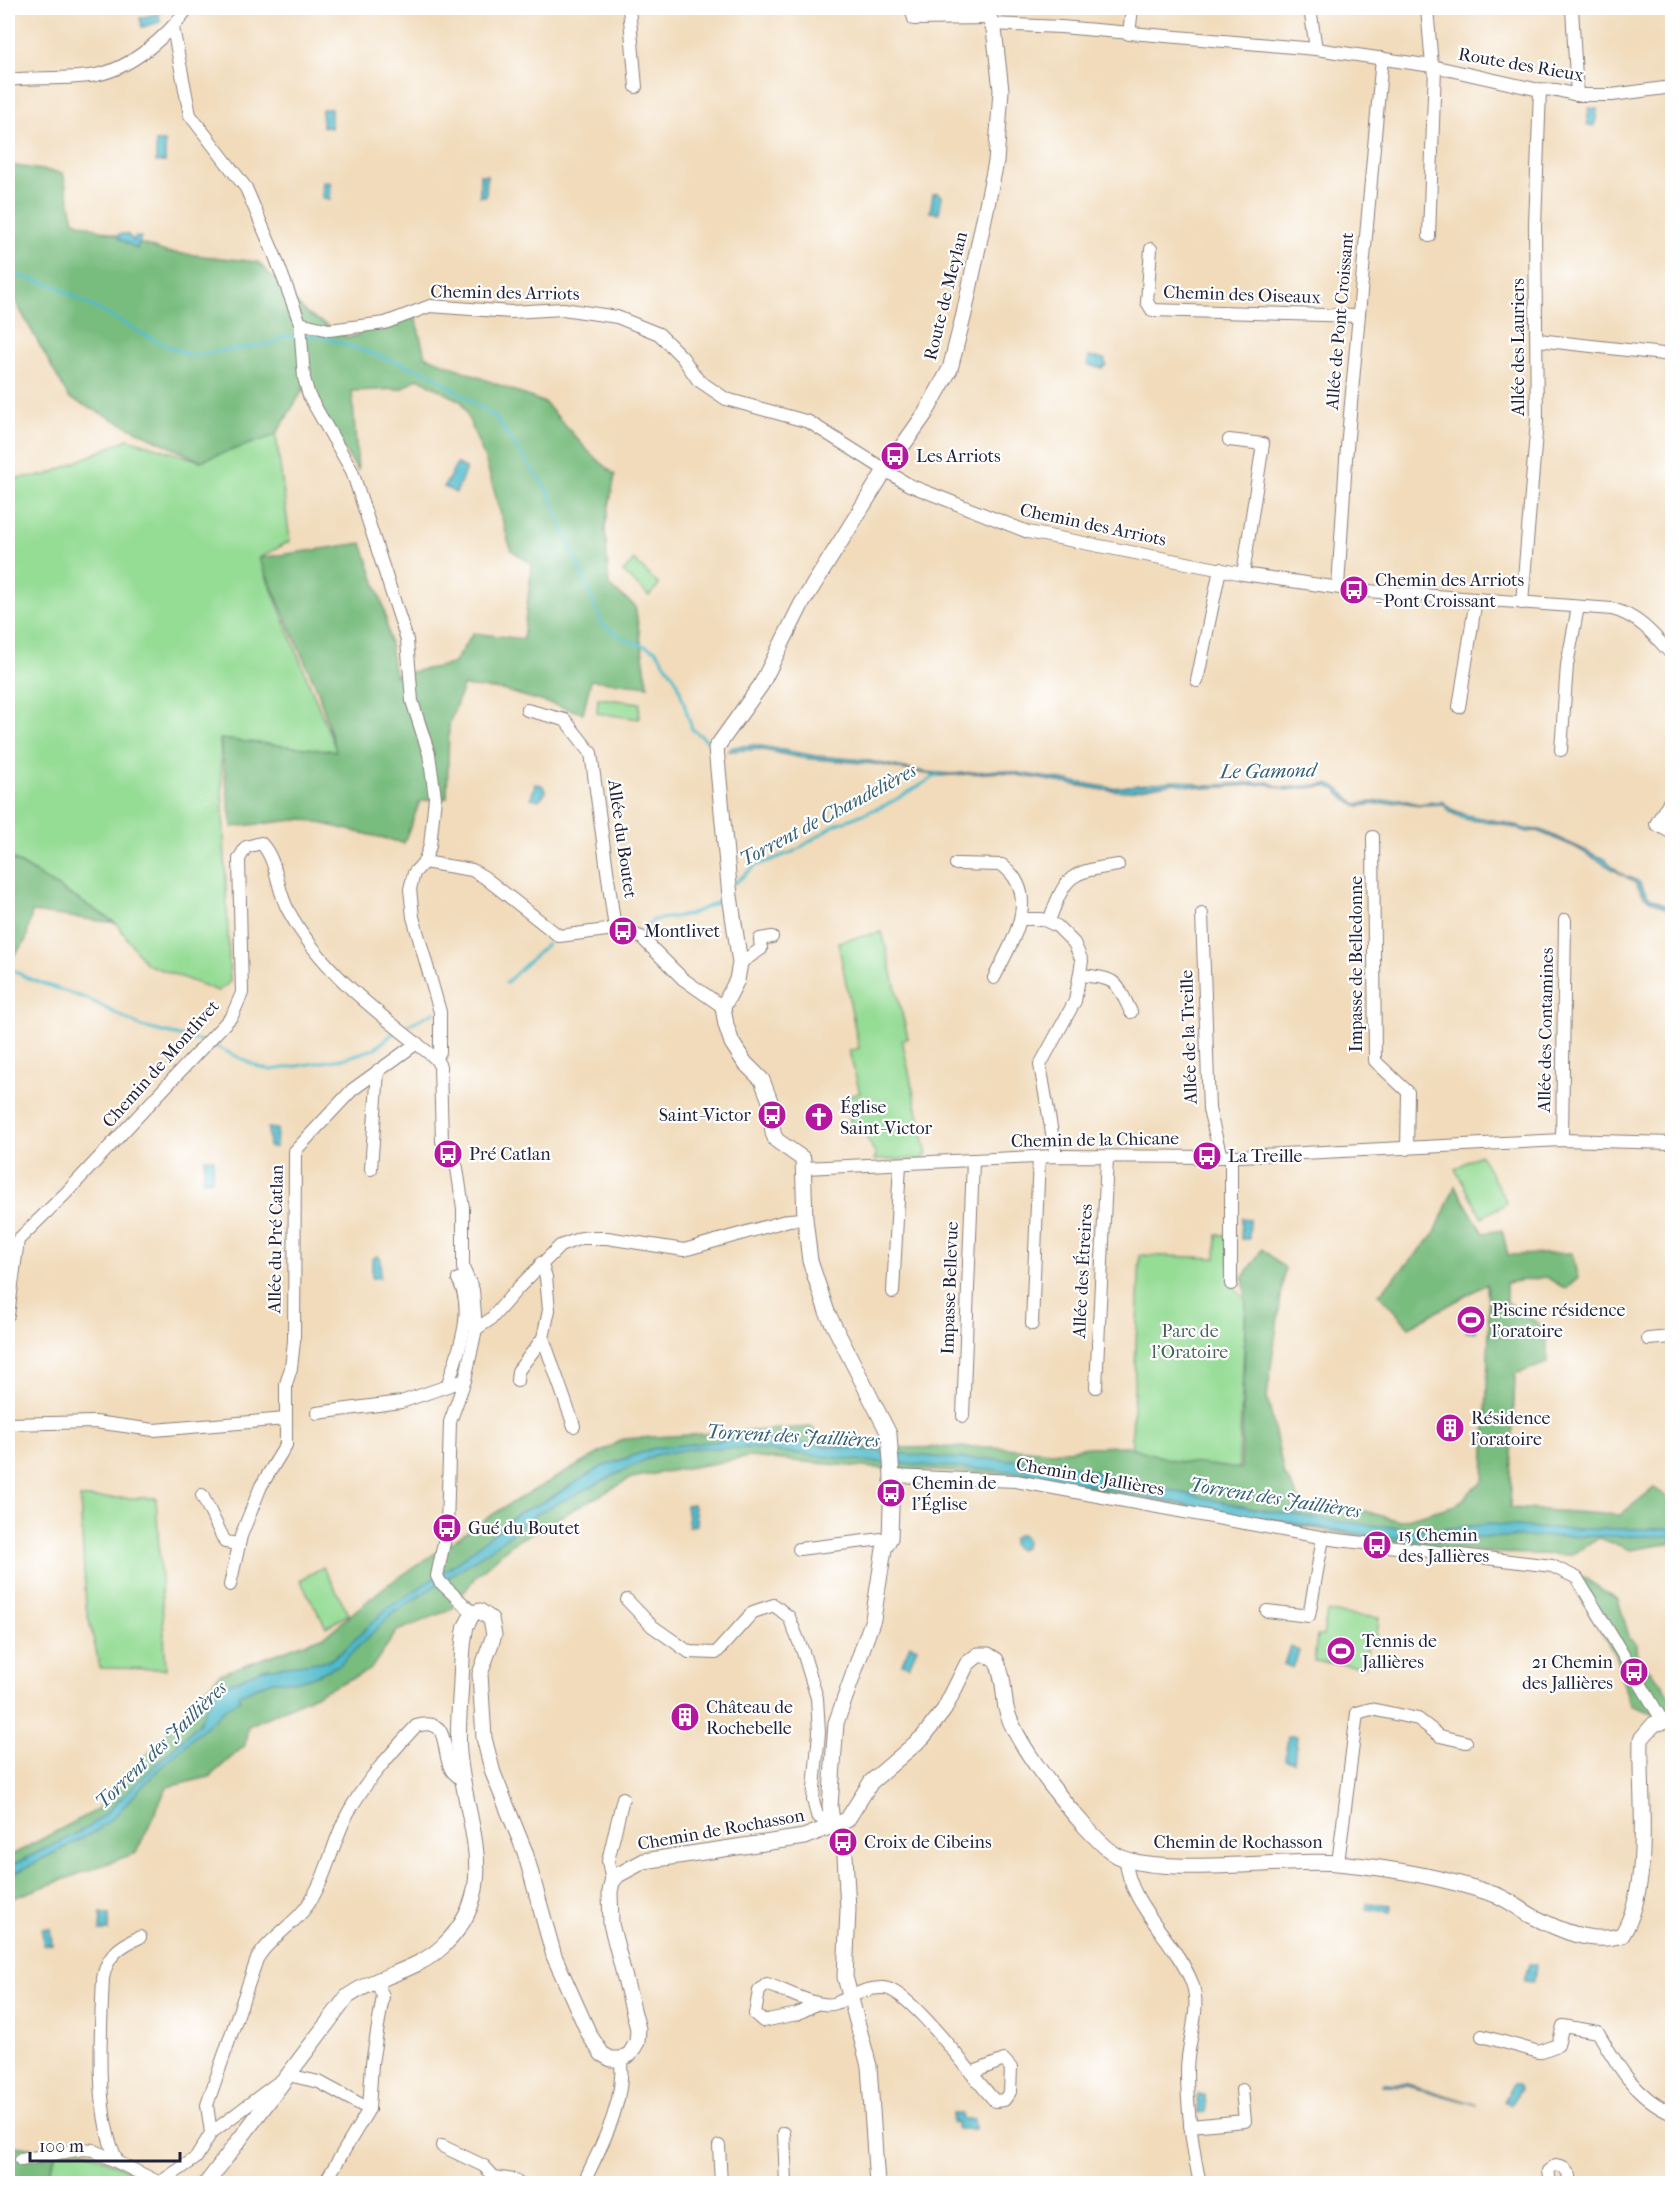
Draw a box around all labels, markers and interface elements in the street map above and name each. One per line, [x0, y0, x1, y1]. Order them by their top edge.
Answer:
street label: Route des Rieux [1457, 44, 1586, 86]
street label: Route de Meylan [920, 229, 972, 362]
street label: Allée de Pont Croissant [1322, 231, 1358, 412]
street label: Allée des Lauriers [1508, 278, 1529, 417]
street label: Chemin des Arriots [430, 281, 580, 305]
street label: Chemin des Oiseaux [1163, 282, 1322, 308]
bus stop icon: Les Arriots [879, 440, 911, 472]
place label: Les Arriots [916, 446, 1001, 467]
street label: Chemin des Arriots [1018, 499, 1168, 551]
place label: Chemin des Arriots - Pont Croissant [1375, 570, 1524, 612]
bus stop icon: Chemin des Arriots - Pont Croissant [1338, 574, 1370, 606]
water label: Torrent de Chandelières [736, 758, 921, 871]
water label: Le Gamond [1218, 759, 1319, 783]
street label: Allée du Boutet [603, 777, 641, 900]
street label: Impasse de Belledonne [1346, 876, 1367, 1052]
bus stop icon: Montlivet [607, 915, 639, 947]
place label: Montlivet [644, 921, 721, 942]
street label: Allée des Contamines [1534, 947, 1558, 1114]
street label: Allée de la Treille [1176, 969, 1202, 1105]
street label: Chemin de Montlivet [98, 996, 224, 1132]
place label: Église Saint-Victor [840, 1096, 933, 1139]
bus stop icon: Saint-Victor [756, 1099, 788, 1131]
church icon: Église Saint-Victor [803, 1101, 835, 1133]
place label: Saint-Victor [659, 1105, 751, 1126]
street label: Chemin de la Chicane [1011, 1128, 1179, 1152]
bus stop icon: Pré Catlan [432, 1138, 464, 1170]
bus stop icon: La Treille [1191, 1140, 1223, 1172]
place label: Pré Catlan [469, 1144, 551, 1165]
place label: La Treille [1228, 1146, 1303, 1167]
street label: Allée du Pré Catlan [264, 1164, 288, 1315]
street label: Allée des Étreires [1068, 1203, 1097, 1340]
street label: Impasse Bellevue [937, 1221, 963, 1355]
place label: Piscine résidence l'oratoire [1491, 1300, 1625, 1342]
sports icon: Piscine résidence l'oratoire [1455, 1304, 1487, 1336]
park label: Parc de l'Oratoire [1151, 1321, 1228, 1363]
place label: Résidence l'oratoire [1470, 1408, 1551, 1450]
building icon: Résidence l'oratoire [1434, 1412, 1466, 1444]
water label: Torrent des Jaillières [706, 1420, 881, 1452]
street label: Chemin de Jallières [1014, 1454, 1166, 1500]
place label: Chemin de l'Église [911, 1473, 996, 1515]
water label: Torrent des Jaillières [1188, 1473, 1363, 1523]
bus stop icon: Chemin de l'Église [875, 1477, 907, 1509]
bus stop icon: Gué du Boutet [431, 1512, 463, 1544]
place label: Gué du Boutet [468, 1518, 581, 1539]
place label: 15 Chemin des Jallières [1398, 1525, 1489, 1567]
bus stop icon: 15 Chemin des Jallières [1361, 1529, 1393, 1561]
place label: Tennis de Jallières [1360, 1631, 1437, 1673]
sports icon: Tennis de Jallières [1325, 1635, 1357, 1667]
place label: 21 Chemin des Jallières [1522, 1652, 1614, 1694]
bus stop icon: 21 Chemin des Jallières [1618, 1656, 1650, 1688]
water label: Torrent des Jaillières [91, 1676, 232, 1813]
place label: Château de Rochebelle [706, 1697, 793, 1739]
building icon: Château de Rochebelle [669, 1701, 701, 1733]
street label: Chemin de Rochasson [636, 1805, 807, 1855]
bus stop icon: Croix de Cibeins [827, 1826, 859, 1858]
place label: Croix de Cibeins [864, 1832, 992, 1853]
street label: Chemin de Rochasson [1153, 1832, 1323, 1853]
scale bar [30, 2125, 180, 2163]
text: 100 m [39, 2136, 84, 2157]

